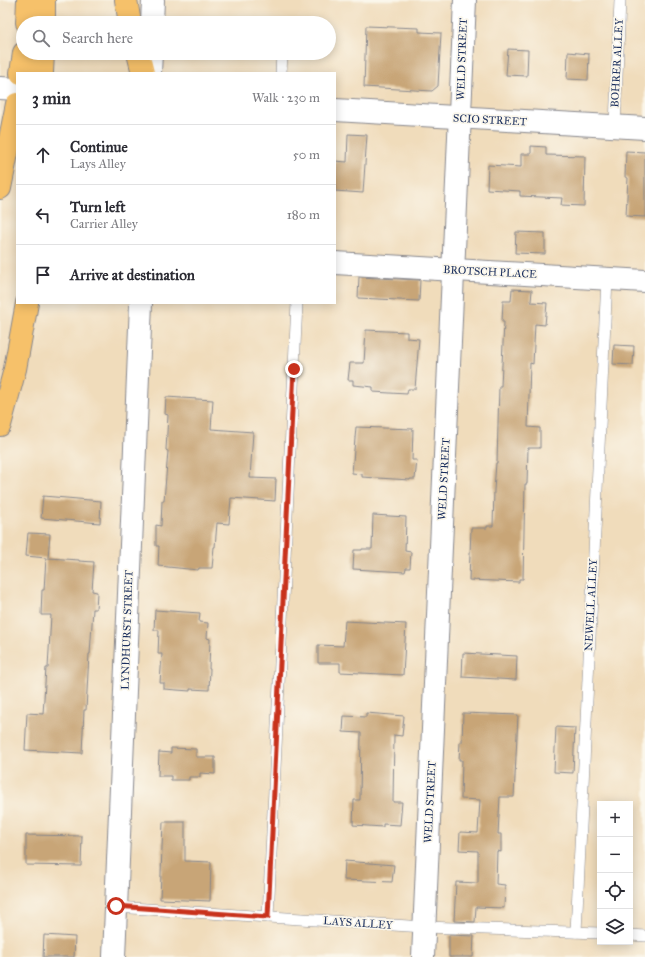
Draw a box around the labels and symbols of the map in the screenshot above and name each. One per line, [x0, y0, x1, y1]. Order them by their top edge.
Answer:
street label: WELD STREET [454, 17, 470, 100]
street label: BOHRER ALLEY [608, 17, 626, 108]
street label: SCIO STREET [453, 112, 528, 128]
street label: BROTSCH PLACE [443, 263, 537, 281]
route end [285, 360, 303, 378]
street label: WELD STREET [435, 437, 453, 520]
street label: NEWELL ALLEY [582, 557, 600, 652]
street label: LYNDHURST STREET [118, 569, 136, 690]
street label: WELD STREET [421, 760, 439, 843]
route start [107, 897, 125, 915]
street label: LAYS ALLEY [323, 914, 394, 932]

